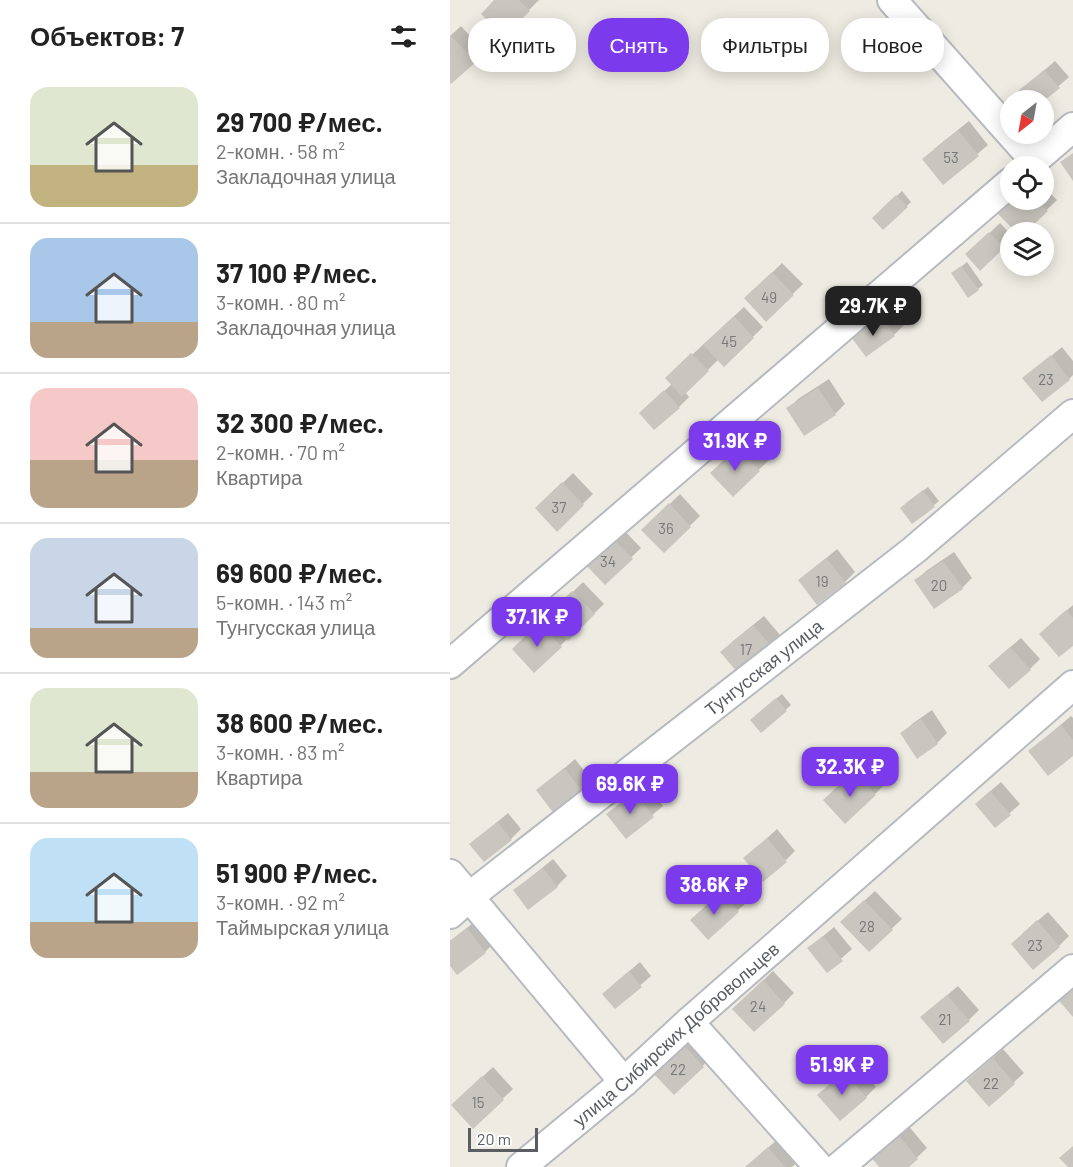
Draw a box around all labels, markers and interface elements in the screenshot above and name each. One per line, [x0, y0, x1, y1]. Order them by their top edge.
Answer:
chip: Купить [468, 18, 576, 72]
chip: Снять [588, 18, 689, 72]
chip: Фильтры [701, 18, 829, 72]
chip: Новое [841, 18, 944, 72]
text: Объектов: 7 [30, 20, 184, 51]
icon: filters [387, 20, 420, 53]
north arrow [1000, 90, 1054, 144]
map controls [1000, 90, 1054, 276]
text: 29 700 ₽/мес. [216, 106, 383, 137]
icon: home [78, 111, 150, 183]
text: 2-комн. · 58 m² [216, 139, 345, 163]
house number: 53 [943, 148, 959, 166]
button: locate [1000, 156, 1054, 210]
text: Закладочная улица [216, 164, 396, 188]
button: layers [1000, 222, 1054, 276]
text: 37 100 ₽/мес. [216, 257, 378, 288]
icon: home [78, 262, 150, 334]
pin: 29.7K ₽ [818, 286, 928, 337]
house number: 49 [761, 288, 777, 306]
text: 3-комн. · 80 m² [216, 290, 346, 314]
text: 29.7K ₽ [839, 293, 907, 317]
text: Закладочная улица [216, 315, 396, 339]
house number: 45 [721, 332, 737, 350]
house number: 23 [1038, 370, 1054, 388]
text: 32 300 ₽/мес. [216, 407, 384, 438]
icon: home [78, 412, 150, 484]
pin: 31.9K ₽ [680, 421, 790, 472]
text: 31.9K ₽ [703, 428, 767, 452]
text: 2-комн. · 70 m² [216, 440, 345, 464]
text: Квартира [216, 465, 302, 489]
house number: 37 [552, 498, 566, 516]
house number: 36 [658, 519, 674, 537]
house number: 34 [600, 552, 616, 570]
text: 69 600 ₽/мес. [216, 557, 383, 588]
icon: home [78, 562, 150, 634]
house number: 19 [815, 572, 829, 590]
house number: 20 [931, 576, 947, 594]
text: 5-комн. · 143 m² [216, 590, 352, 614]
pin: 37.1K ₽ [482, 597, 592, 648]
text: 37.1K ₽ [506, 604, 568, 628]
street label: Тунгусская улица [700, 614, 828, 720]
text: Тунгусская улица [216, 615, 375, 639]
house number: 17 [740, 640, 752, 658]
text: 38 600 ₽/мес. [216, 707, 383, 738]
icon: home [78, 712, 150, 784]
text: 3-комн. · 83 m² [216, 740, 345, 764]
pin: 32.3K ₽ [795, 747, 905, 798]
text: 32.3K ₽ [816, 754, 884, 778]
pin: 69.6K ₽ [575, 764, 685, 815]
text: Квартира [216, 765, 302, 789]
text: 69.6K ₽ [596, 771, 664, 795]
text: 51 900 ₽/мес. [216, 857, 378, 888]
icon: home [78, 862, 150, 934]
pin: 38.6K ₽ [659, 865, 769, 916]
text: 38.6K ₽ [680, 872, 748, 896]
text: 3-комн. · 92 m² [216, 890, 345, 914]
text: Таймырская улица [216, 915, 389, 939]
house number: 28 [859, 917, 875, 935]
house number: 23 [1027, 936, 1043, 954]
street label: улица Сибирских Добровольцев [568, 937, 783, 1131]
house number: 24 [750, 997, 766, 1015]
house number: 21 [938, 1010, 952, 1028]
pin: 51.9K ₽ [787, 1045, 897, 1096]
text: 51.9K ₽ [810, 1052, 874, 1076]
house number: 22 [670, 1060, 686, 1078]
house number: 22 [983, 1074, 999, 1092]
house number: 15 [472, 1093, 484, 1111]
scale bar [468, 1125, 538, 1152]
text: 20 m [477, 1129, 511, 1148]

